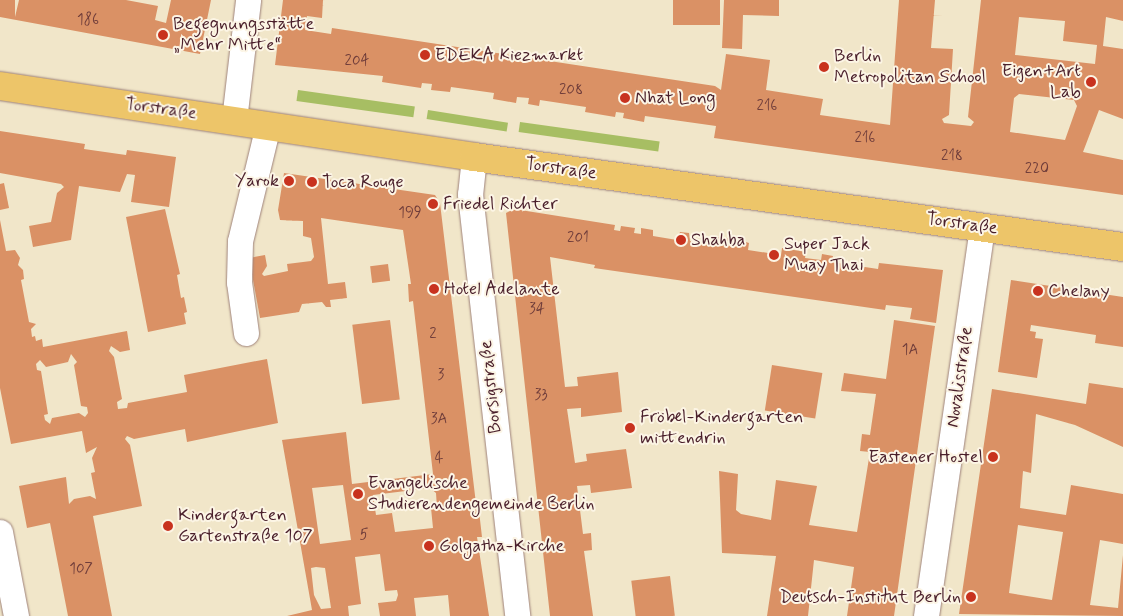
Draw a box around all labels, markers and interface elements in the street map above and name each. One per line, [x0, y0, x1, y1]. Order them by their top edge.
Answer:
house number: 186 [77, 12, 99, 30]
place label: Begegnungsstätte „Mehr Mitte“ [173, 14, 314, 56]
marker: Begegnungsstätte „Mehr Mitte“ [157, 29, 169, 41]
place label: EDEKA Kiezmarkt [435, 44, 591, 66]
place label: Berlin Metropolitan School [834, 46, 986, 88]
marker: EDEKA Kiezmarkt [419, 49, 431, 61]
house number: 204 [345, 53, 369, 71]
marker: Berlin Metropolitan School [818, 61, 830, 73]
place label: Eigen+Art Lab [1002, 61, 1081, 104]
marker: Eigen+Art Lab [1085, 76, 1097, 88]
house number: 208 [559, 82, 583, 100]
place label: Nhat Long [635, 87, 716, 109]
marker: Nhat Long [619, 92, 631, 104]
street label: Torstraße [124, 93, 198, 125]
house number: 216 [757, 98, 777, 116]
house number: 216 [855, 130, 875, 148]
house number: 218 [941, 148, 963, 166]
street label: Torstraße [524, 153, 598, 185]
house number: 220 [1025, 161, 1049, 179]
place label: Yarok [235, 170, 279, 192]
place label: Toca Rouge [322, 171, 402, 193]
marker: Yarok [283, 175, 295, 187]
marker: Toca Rouge [306, 176, 318, 188]
place label: Friedel Richter [443, 193, 558, 215]
marker: Friedel Richter [427, 198, 439, 210]
house number: 199 [398, 205, 422, 223]
street label: Torstraße [925, 208, 999, 240]
place label: Shahba [691, 229, 745, 251]
house number: 201 [567, 230, 589, 248]
marker: Shahba [675, 234, 687, 246]
place label: Super Jack Muay Thai [784, 234, 868, 276]
marker: Super Jack Muay Thai [768, 249, 780, 261]
place label: Hotel Adelante [444, 278, 561, 300]
place label: Chelany [1048, 280, 1110, 302]
marker: Hotel Adelante [428, 283, 440, 295]
marker: Chelany [1032, 285, 1044, 297]
house number: 34 [529, 301, 545, 319]
street label: Novalisstraße [942, 325, 978, 429]
house number: 2 [429, 326, 437, 344]
street label: Borsigstraße [475, 339, 507, 435]
house number: 1A [902, 342, 918, 360]
house number: 3 [438, 367, 444, 385]
house number: 33 [534, 387, 548, 405]
place label: Fröbel-Kindergarten mittendrin [640, 407, 803, 449]
house number: 3A [431, 411, 447, 429]
marker: Fröbel-Kindergarten mittendrin [624, 422, 636, 434]
place label: Eastener Hostel [868, 446, 983, 468]
house number: 4 [435, 450, 443, 468]
marker: Eastener Hostel [987, 451, 999, 463]
place label: Evangelische Studierendengemeinde Berlin [368, 473, 595, 516]
marker: Evangelische Studierendengemeinde Berlin [352, 488, 364, 500]
place label: Kindergarten Gartenstraße 107 [178, 505, 313, 548]
marker: Kindergarten Gartenstraße 107 [162, 520, 174, 532]
house number: 5 [360, 527, 368, 545]
place label: Golgatha-Kirche [439, 535, 564, 557]
marker: Golgatha-Kirche [423, 540, 435, 552]
house number: 107 [69, 561, 93, 579]
place label: Deutsch-Institut Berlin [780, 586, 961, 608]
marker: Deutsch-Institut Berlin [965, 591, 977, 603]

